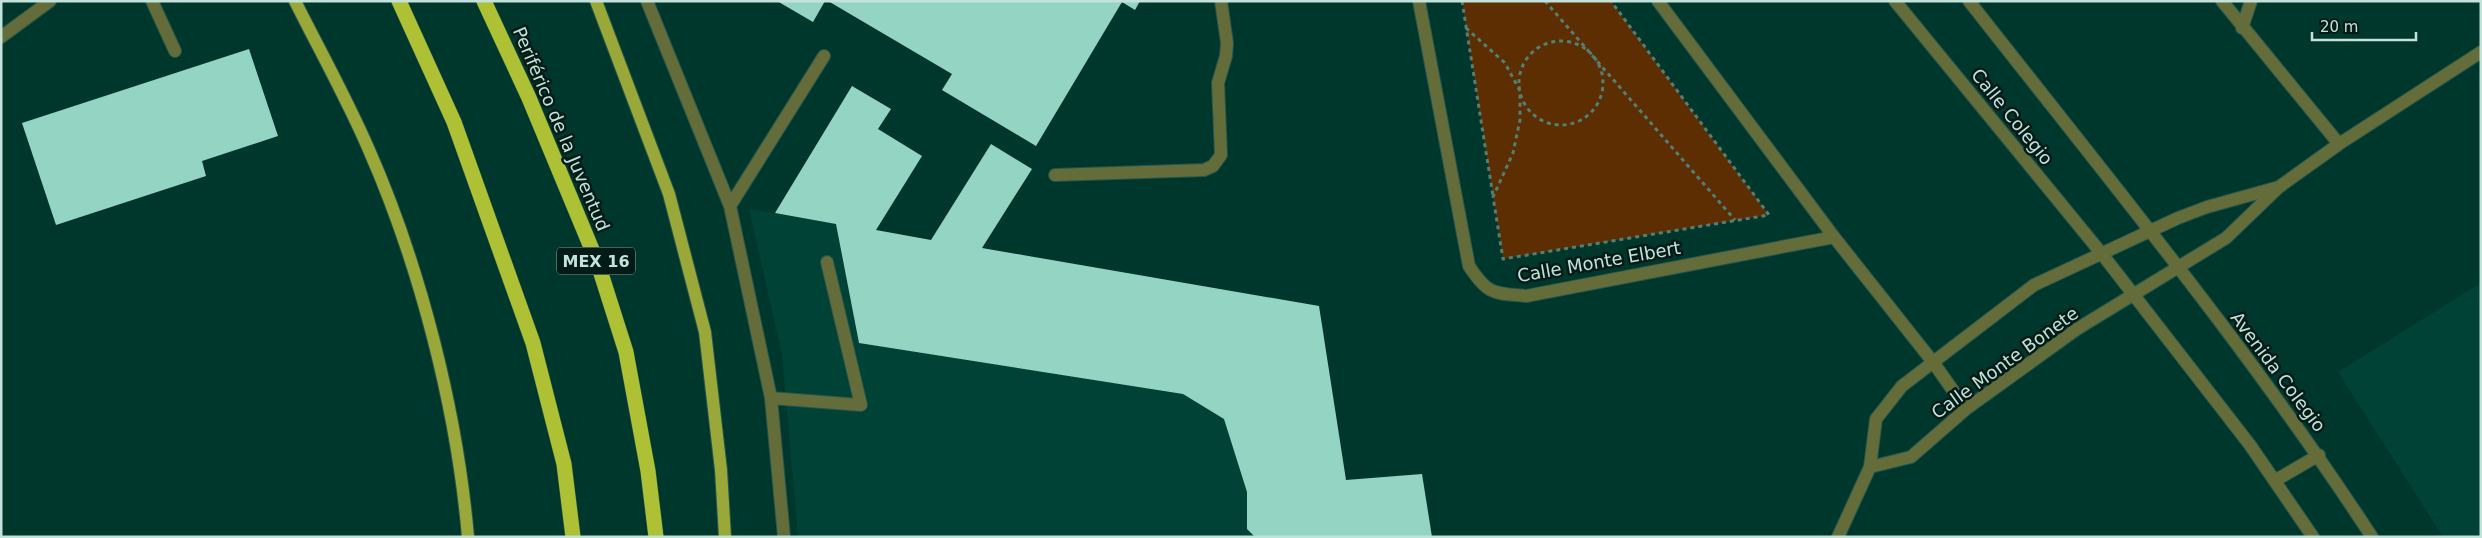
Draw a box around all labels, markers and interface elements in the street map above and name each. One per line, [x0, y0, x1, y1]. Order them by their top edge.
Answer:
scale bar [2312, 10, 2416, 42]
text: 20 m [2320, 18, 2358, 36]
street label: Periférico de la Juventud [509, 24, 614, 234]
street label: Calle Colegio [1967, 64, 2058, 169]
street label: Calle Monte Elbert [1516, 237, 1682, 286]
road number: MEX 16 [557, 248, 635, 274]
street label: Calle Monte Bonete [1927, 302, 2082, 423]
street label: Avenida Colegio [2226, 308, 2330, 436]

